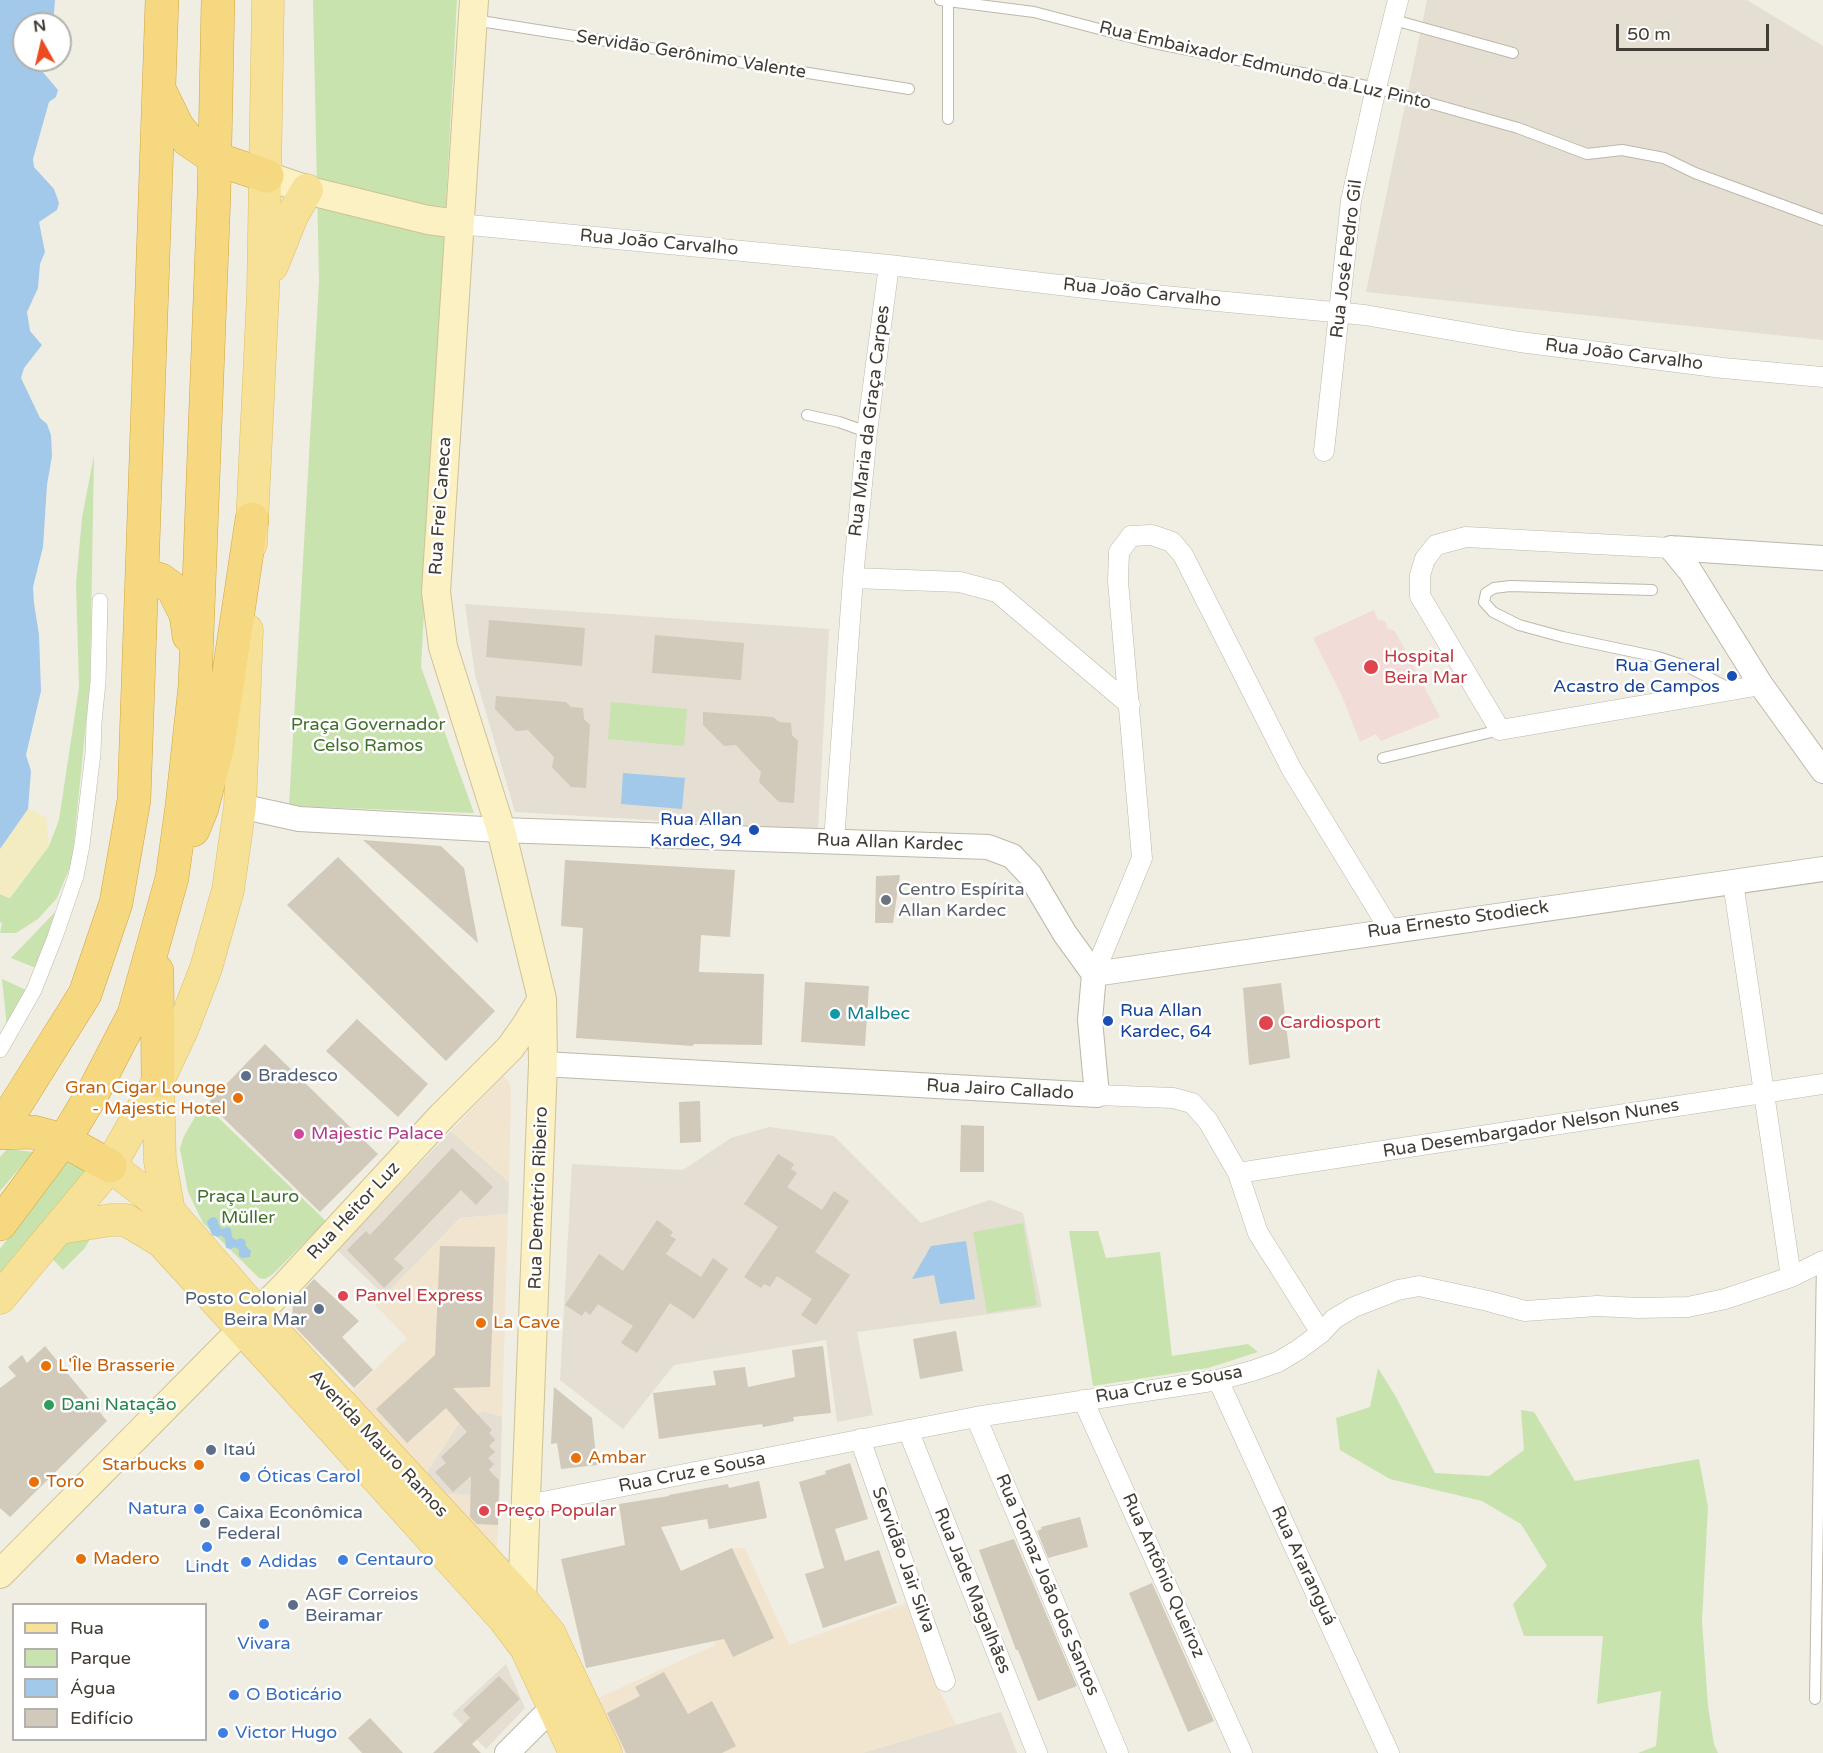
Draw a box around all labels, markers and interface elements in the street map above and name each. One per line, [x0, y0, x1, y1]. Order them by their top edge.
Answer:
north arrow [12, 12, 72, 72]
scale bar [1619, 12, 1772, 50]
text: N [32, 15, 48, 37]
street label: Rua Embaixador Edmundo da Luz Pinto [1097, 17, 1433, 115]
text: 50 m [1627, 23, 1671, 45]
street label: Servidão Gerônimo Valente [575, 26, 807, 84]
street label: Rua José Pedro Gil [1327, 178, 1367, 340]
street label: Rua João Carvalho [579, 225, 739, 261]
street label: Rua João Carvalho [1062, 274, 1222, 312]
street label: Rua Maria da Graça Carpes [845, 304, 895, 538]
street label: Rua João Carvalho [1544, 335, 1704, 375]
street label: Rua Frei Caneca [425, 436, 457, 576]
place label: Hospital Beira Mar [1384, 646, 1467, 688]
place label: Rua General Acastro de Campos [1553, 655, 1720, 698]
marker: Hospital Beira Mar [1362, 658, 1380, 676]
marker: Rua General Acastro de Campos [1725, 669, 1739, 683]
park label: Praça Governador Celso Ramos [291, 714, 445, 756]
place label: Rua Allan Kardec, 94 [650, 809, 742, 852]
marker: Rua Allan Kardec, 94 [747, 823, 761, 837]
street label: Rua Allan Kardec [816, 830, 964, 856]
place label: Centro Espírita Allan Kardec [898, 879, 1025, 922]
marker: Centro Espírita Allan Kardec [879, 893, 893, 907]
street label: Rua Ernesto Stodieck [1366, 897, 1550, 943]
place label: Rua Allan Kardec, 64 [1120, 1000, 1212, 1042]
place label: Malbec [847, 1003, 910, 1025]
marker: Malbec [828, 1007, 842, 1021]
place label: Cardiosport [1280, 1012, 1381, 1034]
marker: Rua Allan Kardec, 64 [1101, 1014, 1115, 1028]
marker: Cardiosport [1257, 1014, 1275, 1032]
place label: Bradesco [258, 1065, 338, 1087]
marker: Bradesco [239, 1069, 253, 1083]
street label: Rua Jairo Callado [926, 1075, 1074, 1105]
place label: Gran Cigar Lounge - Majestic Hotel [65, 1077, 226, 1120]
marker: Gran Cigar Lounge - Majestic Hotel [231, 1091, 245, 1105]
street label: Rua Desembargador Nelson Nunes [1381, 1095, 1681, 1163]
street label: Rua Demétrio Ribeiro [525, 1106, 553, 1290]
place label: Majestic Palace [311, 1123, 444, 1145]
marker: Majestic Palace [292, 1127, 306, 1141]
street label: Rua Heitor Luz [303, 1158, 405, 1264]
park label: Praça Lauro Müller [197, 1186, 299, 1228]
place label: Panvel Express [355, 1285, 483, 1307]
place label: Posto Colonial Beira Mar [185, 1288, 307, 1330]
marker: Panvel Express [336, 1289, 350, 1303]
marker: Posto Colonial Beira Mar [312, 1302, 326, 1316]
place label: La Cave [493, 1312, 560, 1334]
marker: La Cave [474, 1316, 488, 1330]
place label: L'Île Brasserie [58, 1355, 175, 1377]
marker: L'Île Brasserie [39, 1359, 53, 1373]
street label: Rua Cruz e Sousa [1094, 1361, 1244, 1409]
street label: Avenida Mauro Ramos [304, 1366, 452, 1522]
place label: Dani Natação [61, 1394, 177, 1416]
marker: Dani Natação [42, 1398, 56, 1412]
place label: Itaú [223, 1439, 256, 1461]
marker: Itaú [204, 1443, 218, 1457]
place label: Ambar [588, 1447, 646, 1469]
street label: Rua Cruz e Sousa [617, 1448, 767, 1498]
marker: Ambar [569, 1451, 583, 1465]
place label: Starbucks [102, 1454, 187, 1476]
marker: Starbucks [192, 1458, 206, 1472]
place label: Óticas Carol [257, 1466, 361, 1488]
marker: Óticas Carol [238, 1470, 252, 1484]
place label: Toro [46, 1471, 84, 1493]
street label: Rua Tomaz João dos Santos [990, 1471, 1104, 1699]
marker: Toro [27, 1475, 41, 1489]
street label: Servidão Jair Silva [867, 1484, 939, 1636]
street label: Rua Antônio Queiroz [1117, 1490, 1209, 1662]
place label: Natura [128, 1498, 187, 1520]
place label: Preço Popular [496, 1500, 617, 1522]
marker: Natura [192, 1502, 206, 1516]
place label: Caixa Econômica Federal [217, 1502, 363, 1544]
street label: Rua Araranguá [1266, 1503, 1340, 1629]
marker: Preço Popular [477, 1504, 491, 1518]
street label: Rua Jade Magalhães [929, 1505, 1015, 1677]
marker: Caixa Econômica Federal [198, 1516, 212, 1530]
marker: Lindt [200, 1540, 214, 1554]
place label: Madero [93, 1548, 160, 1570]
place label: Centauro [355, 1549, 434, 1571]
place label: Adidas [258, 1551, 317, 1573]
marker: Madero [74, 1552, 88, 1566]
marker: Centauro [336, 1553, 350, 1567]
marker: Adidas [239, 1555, 253, 1569]
place label: Lindt [185, 1556, 229, 1578]
place label: AGF Correios Beiramar [305, 1584, 418, 1626]
marker: AGF Correios Beiramar [286, 1598, 300, 1612]
legend [12, 1603, 207, 1741]
text: Rua [70, 1617, 104, 1639]
marker: Vivara [257, 1617, 271, 1631]
place label: Vivara [237, 1633, 291, 1655]
text: Parque [70, 1647, 131, 1669]
text: Água [70, 1677, 116, 1699]
place label: O Boticário [246, 1684, 342, 1706]
marker: O Boticário [227, 1688, 241, 1702]
text: Edifício [70, 1707, 133, 1729]
place label: Victor Hugo [235, 1722, 337, 1744]
marker: Victor Hugo [216, 1726, 230, 1740]

